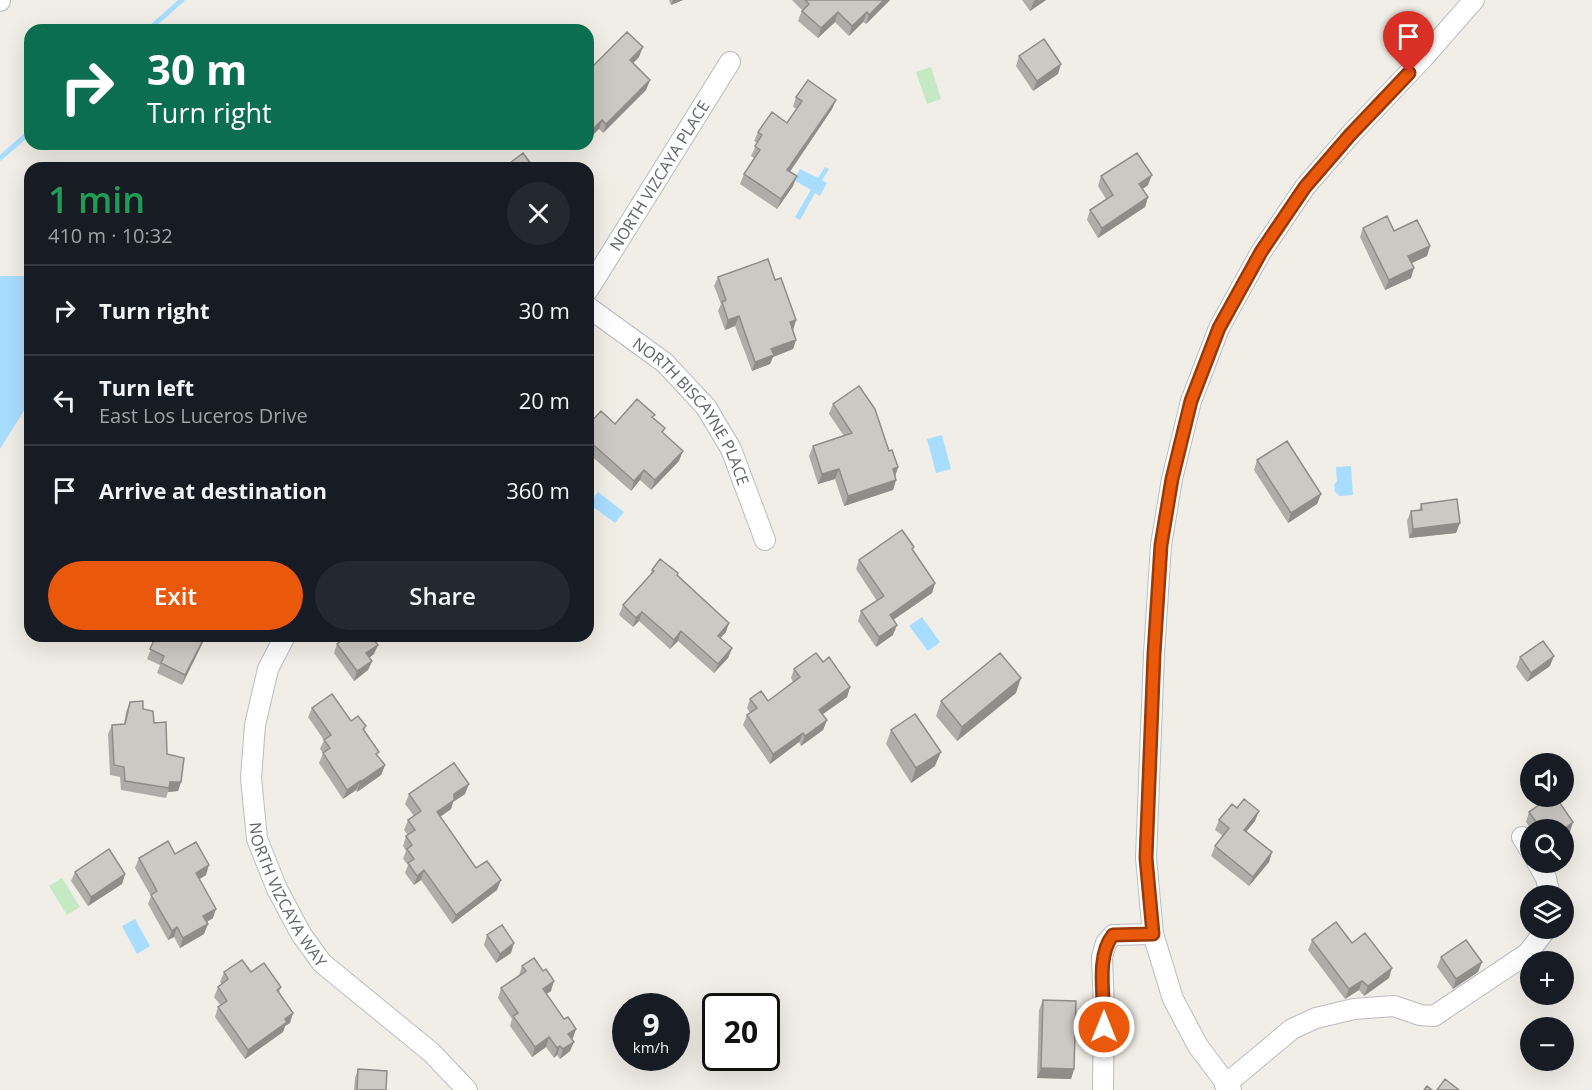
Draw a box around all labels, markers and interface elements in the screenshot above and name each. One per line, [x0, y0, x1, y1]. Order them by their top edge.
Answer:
pin [1383, 11, 1434, 73]
icon: arrive [1392, 20, 1425, 53]
text: 30 m [147, 40, 247, 97]
icon: right [48, 48, 126, 126]
text: Turn right [147, 94, 272, 131]
street label: NORTH VIZCAYA PLACE [604, 96, 714, 255]
text: 1 min [48, 175, 145, 224]
button: close [507, 182, 570, 245]
text: 410 m · 10:32 [48, 222, 173, 249]
icon: right [48, 294, 81, 327]
text: Turn right [99, 295, 210, 325]
text: 30 m [519, 295, 570, 325]
street label: NORTH BISCAYNE PLACE [628, 332, 755, 488]
text: Turn left [99, 372, 194, 402]
icon: left [48, 384, 81, 417]
text: 20 m [519, 385, 570, 415]
text: East Los Luceros Drive [99, 402, 308, 429]
icon: arrive [48, 474, 81, 507]
text: Arrive at destination [99, 475, 327, 505]
text: 360 m [506, 475, 570, 505]
button: Exit [48, 561, 303, 630]
button: Share [315, 561, 570, 630]
map controls [1520, 753, 1574, 1071]
button: sound [1520, 753, 1574, 807]
button: search [1520, 819, 1574, 873]
street label: NORTH VIZCAYA WAY [244, 821, 332, 971]
button: layers [1520, 885, 1574, 939]
button: + [1520, 951, 1574, 1005]
speed limit sign: 20 [702, 993, 780, 1071]
position arrow [1072, 995, 1136, 1059]
text: 9 [642, 1004, 660, 1045]
button: − [1520, 1017, 1574, 1071]
text: km/h [633, 1037, 669, 1057]

